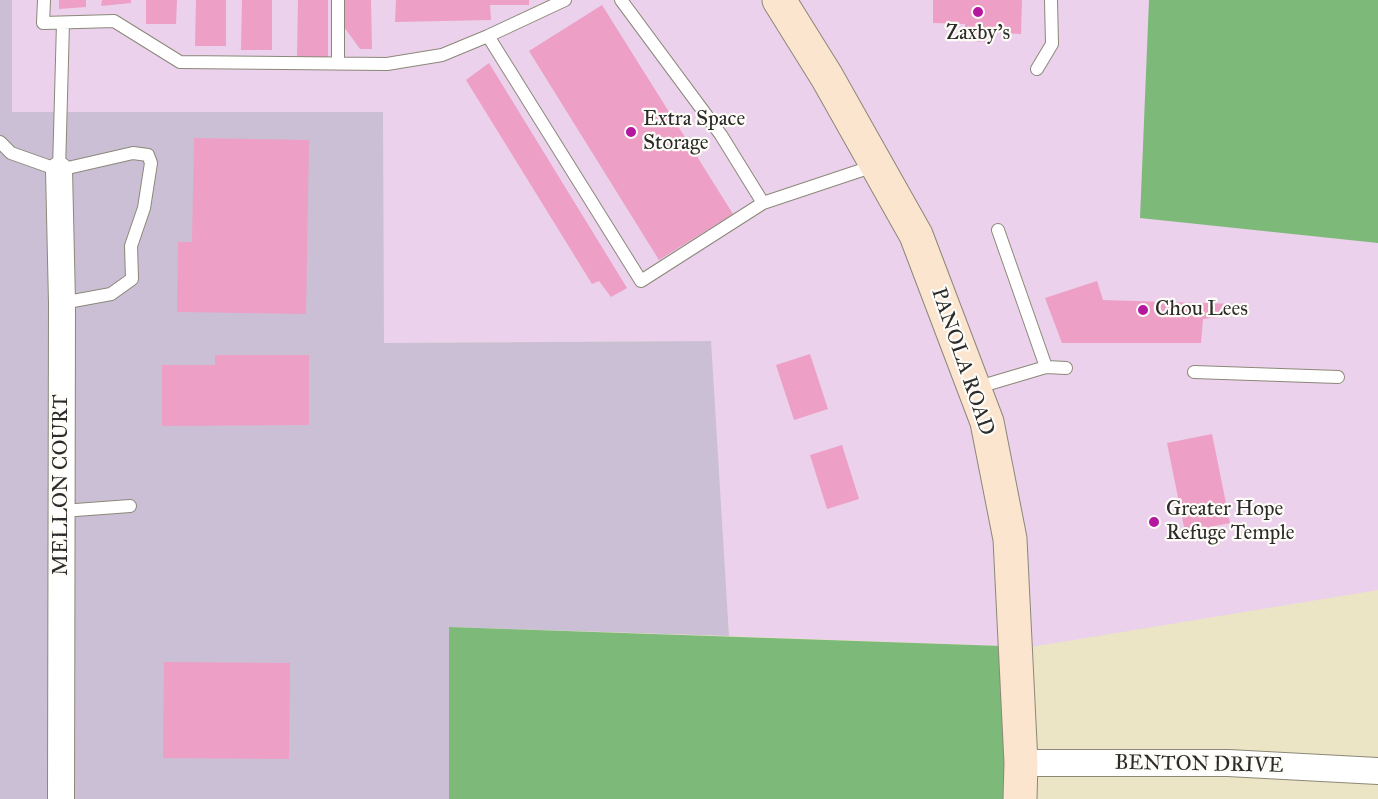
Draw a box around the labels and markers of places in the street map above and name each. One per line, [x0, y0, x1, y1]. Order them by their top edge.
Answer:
marker: Zaxby's [971, 5, 985, 19]
place label: Zaxby's [946, 21, 1010, 47]
place label: Extra Space Storage [643, 107, 745, 157]
marker: Extra Space Storage [624, 125, 638, 139]
place label: Chou Lees [1155, 297, 1248, 323]
marker: Chou Lees [1136, 303, 1150, 317]
place label: Greater Hope Refuge Temple [1166, 497, 1295, 547]
marker: Greater Hope Refuge Temple [1147, 515, 1161, 529]

